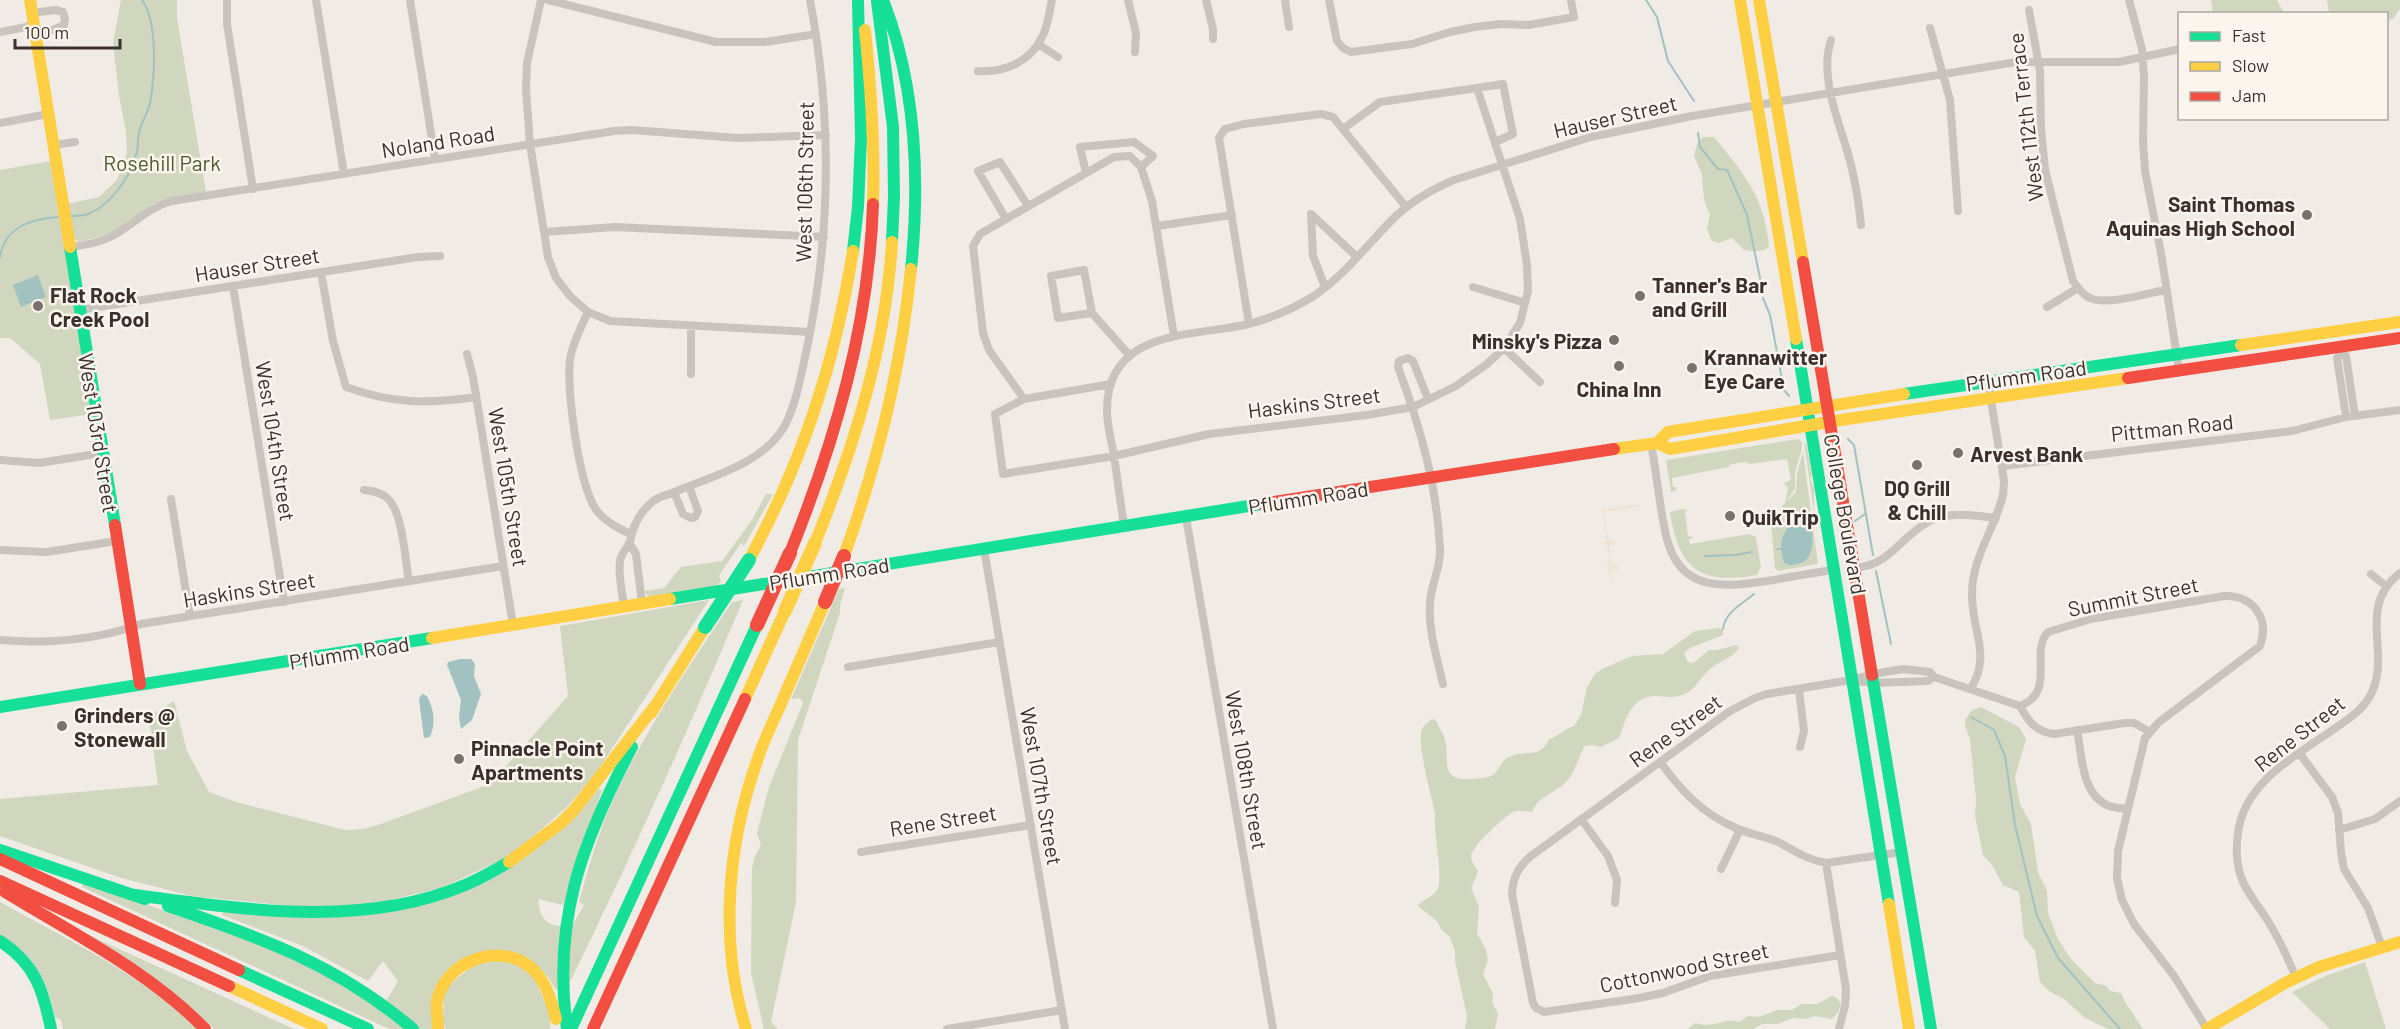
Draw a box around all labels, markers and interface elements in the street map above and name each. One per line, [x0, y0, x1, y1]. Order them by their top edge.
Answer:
scale bar [15, 12, 120, 50]
legend [2178, 12, 2388, 120]
text: 100 m [24, 21, 69, 43]
text: Fast [2232, 24, 2266, 46]
street label: West 112th Terrace [2002, 31, 2048, 203]
text: Slow [2232, 54, 2269, 76]
text: Jam [2232, 84, 2266, 106]
street label: Hauser Street [1551, 90, 1679, 142]
street label: West 106th Street [790, 101, 818, 263]
street label: Noland Road [380, 120, 496, 162]
park label: Rosehill Park [103, 150, 221, 175]
place label: Saint Thomas Aquinas High School [2106, 191, 2295, 240]
marker: Saint Thomas Aquinas High School [2300, 208, 2314, 222]
street label: Hauser Street [193, 242, 321, 286]
place label: Tanner's Bar and Grill [1652, 272, 1767, 321]
place label: Flat Rock Creek Pool [50, 282, 149, 331]
marker: Tanner's Bar and Grill [1633, 289, 1647, 303]
marker: Flat Rock Creek Pool [31, 299, 45, 313]
place label: Minsky's Pizza [1472, 328, 1602, 353]
marker: Minsky's Pizza [1607, 333, 1621, 347]
place label: Krannawitter Eye Care [1704, 344, 1827, 393]
street label: West 103rd Street [74, 352, 124, 514]
street label: Pflumm Road [1964, 354, 2088, 396]
street label: West 104th Street [251, 359, 301, 523]
marker: China Inn [1612, 359, 1626, 373]
marker: Krannawitter Eye Care [1685, 361, 1699, 375]
place label: China Inn [1577, 376, 1661, 401]
street label: Haskins Street [1246, 381, 1382, 423]
street label: West 105th Street [484, 406, 534, 568]
street label: Pittman Road [2109, 408, 2235, 446]
street label: College Boulevard [1820, 432, 1872, 596]
place label: Arvest Bank [1970, 441, 2083, 466]
marker: Arvest Bank [1951, 446, 1965, 460]
marker: DQ Grill & Chill [1910, 458, 1924, 472]
street label: Pflumm Road [1246, 475, 1370, 519]
place label: DQ Grill & Chill [1884, 475, 1950, 524]
place label: QuikTrip [1742, 504, 1819, 529]
marker: QuikTrip [1723, 509, 1737, 523]
street label: Pflumm Road [767, 551, 891, 595]
street label: Haskins Street [181, 566, 317, 612]
street label: Summit Street [2065, 571, 2201, 621]
street label: Pflumm Road [287, 630, 411, 674]
street label: Rene Street [1624, 688, 1726, 772]
street label: West 108th Street [1221, 689, 1273, 851]
street label: Rene Street [2249, 690, 2349, 776]
place label: Grinders @ Stonewall [74, 702, 175, 751]
street label: West 107th Street [1016, 705, 1068, 867]
marker: Grinders @ Stonewall [55, 719, 69, 733]
place label: Pinnacle Point Apartments [471, 735, 603, 784]
marker: Pinnacle Point Apartments [452, 752, 466, 766]
street label: Rene Street [888, 799, 998, 841]
street label: Cottonwood Street [1597, 937, 1771, 997]

